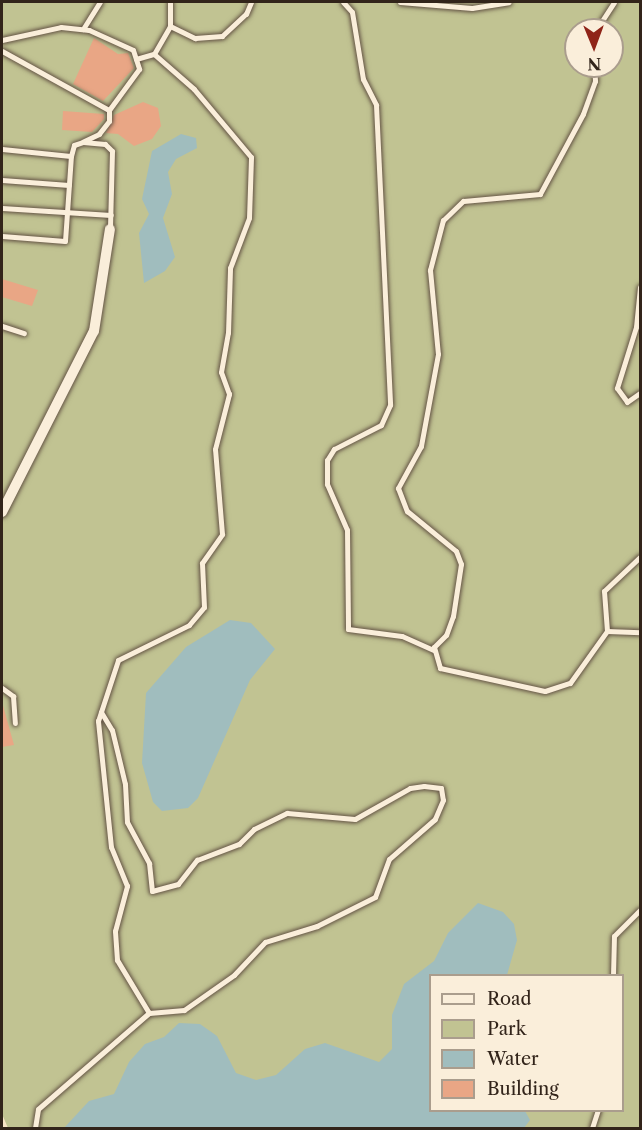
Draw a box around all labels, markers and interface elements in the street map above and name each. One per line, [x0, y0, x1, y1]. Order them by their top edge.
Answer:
north arrow [564, 18, 624, 78]
text: N [587, 54, 601, 74]
legend [429, 974, 624, 1112]
text: Road [487, 988, 532, 1010]
text: Park [487, 1018, 526, 1040]
text: Water [487, 1048, 539, 1070]
text: Building [487, 1078, 559, 1100]

